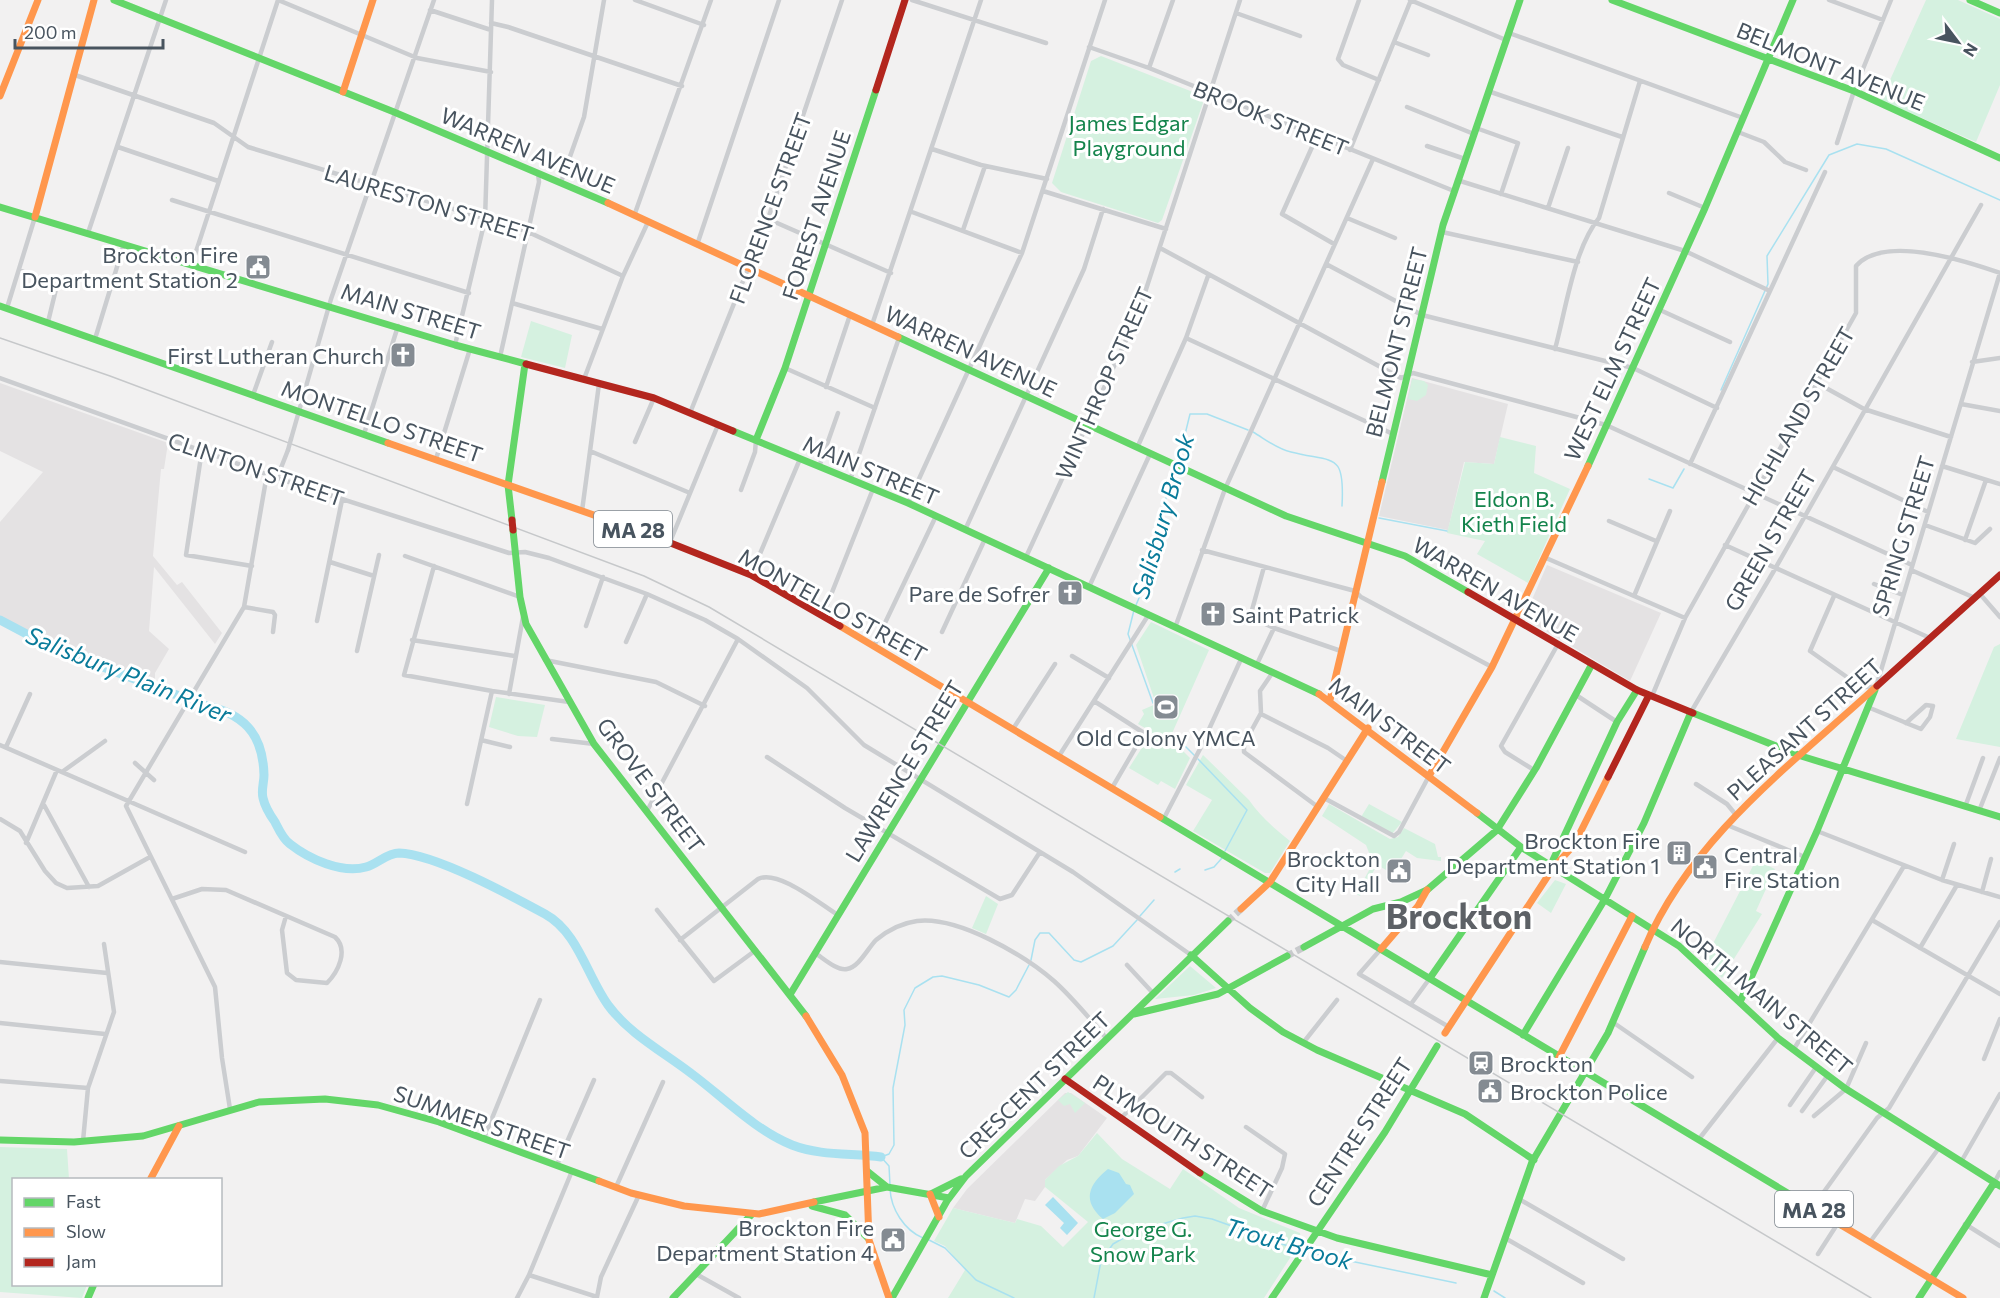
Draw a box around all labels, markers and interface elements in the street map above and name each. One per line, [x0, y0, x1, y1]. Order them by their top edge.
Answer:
scale bar [15, 12, 164, 50]
north arrow [1928, 12, 1988, 72]
street label: BELMONT AVENUE [1733, 16, 1929, 116]
text: 200 m [24, 21, 77, 43]
text: N [1960, 40, 1982, 60]
street label: BROOK STREET [1189, 75, 1353, 161]
street label: WARREN AVENUE [437, 101, 619, 199]
street label: FLORENCE STREET [723, 109, 817, 307]
park label: James Edgar Playground [1069, 109, 1190, 161]
street label: FOREST AVENUE [776, 127, 856, 303]
street label: LAURESTON STREET [321, 158, 537, 248]
place label: Brockton Fire Department Station 2 [21, 241, 238, 293]
street label: BELMONT STREET [1359, 244, 1433, 440]
public building icon: Brockton Fire Department Station 2 [243, 252, 273, 282]
street label: WEST ELM STREET [1558, 273, 1666, 465]
street label: MAIN STREET [338, 277, 484, 345]
street label: WINTHROP STREET [1049, 283, 1159, 483]
street label: WARREN AVENUE [881, 299, 1061, 403]
street label: HIGHLAND STREET [1736, 322, 1860, 510]
church icon: First Lutheran Church [388, 340, 418, 370]
place label: First Lutheran Church [167, 342, 384, 369]
street label: MONTELLO STREET [278, 374, 486, 468]
street label: CLINTON STREET [164, 426, 348, 512]
street label: MAIN STREET [799, 429, 943, 511]
water label: Salisbury Brook [1125, 429, 1200, 602]
street label: SPRING STREET [1866, 453, 1940, 619]
street label: GREEN STREET [1718, 464, 1822, 616]
park label: Eldon B. Kieth Field [1461, 485, 1567, 537]
road number: MA 28 [594, 511, 672, 547]
street label: WARREN AVENUE [1408, 531, 1584, 647]
street label: MONTELLO STREET [734, 542, 932, 668]
church icon: Pare de Sofrer [1055, 578, 1085, 608]
place label: Pare de Sofrer [909, 580, 1050, 607]
church icon: Saint Patrick [1198, 599, 1228, 629]
place label: Saint Patrick [1232, 601, 1360, 628]
water label: Salisbury Plain River [22, 620, 237, 729]
street label: PLEASANT STREET [1721, 652, 1887, 806]
street label: MAIN STREET [1324, 671, 1456, 779]
street label: LAWRENCE STREET [839, 675, 969, 867]
sports icon: Old Colony YMCA [1151, 692, 1181, 722]
street label: GROVE STREET [591, 712, 711, 858]
place label: Old Colony YMCA [1076, 724, 1256, 751]
place label: Brockton Fire Department Station 1 [1446, 827, 1660, 879]
building icon: Brockton Fire Department Station 1 [1664, 838, 1694, 868]
place label: Central Fire Station [1724, 841, 1840, 893]
place label: Brockton City Hall [1287, 845, 1380, 897]
public building icon: Central Fire Station [1690, 852, 1720, 882]
public building icon: Brockton City Hall [1384, 856, 1414, 886]
district label: Brockton [1386, 894, 1532, 936]
street label: NORTH MAIN STREET [1666, 912, 1858, 1080]
street label: CRESCENT STREET [953, 1006, 1115, 1164]
station icon: Brockton [1466, 1048, 1496, 1078]
place label: Brockton [1500, 1050, 1593, 1077]
street label: CENTRE STREET [1301, 1052, 1417, 1212]
street label: PLYMOUTH STREET [1088, 1068, 1278, 1204]
public building icon: Brockton Police [1475, 1076, 1505, 1106]
place label: Brockton Police [1510, 1078, 1668, 1105]
street label: SUMMER STREET [390, 1079, 574, 1165]
legend [12, 1178, 222, 1286]
text: Fast [66, 1190, 101, 1212]
road number: MA 28 [1775, 1191, 1853, 1227]
water label: Trout Brook [1222, 1211, 1357, 1275]
place label: Brockton Fire Department Station 4 [656, 1214, 874, 1266]
park label: George G. Snow Park [1090, 1215, 1196, 1267]
text: Slow [66, 1220, 106, 1242]
public building icon: Brockton Fire Department Station 4 [878, 1225, 908, 1255]
text: Jam [66, 1250, 96, 1272]

